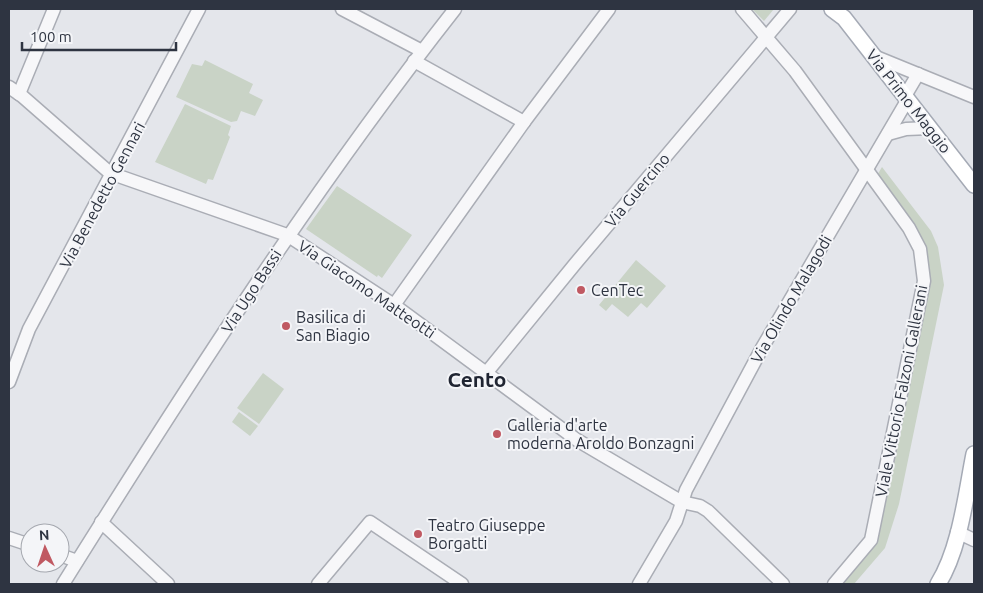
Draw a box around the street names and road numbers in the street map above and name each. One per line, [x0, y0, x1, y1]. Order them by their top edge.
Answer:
street label: Via Primo Maggio [863, 46, 955, 156]
street label: Via Benedetto Gennari [56, 119, 148, 271]
street label: Via Guercino [601, 149, 673, 231]
street label: Via Olindo Malagodi [747, 232, 835, 366]
street label: Via Giacomo Matteotti [295, 236, 439, 342]
street label: Via Ugo Bassi [217, 246, 285, 336]
street label: Viale Vittorio Falzoni Gallerani [872, 283, 930, 499]

